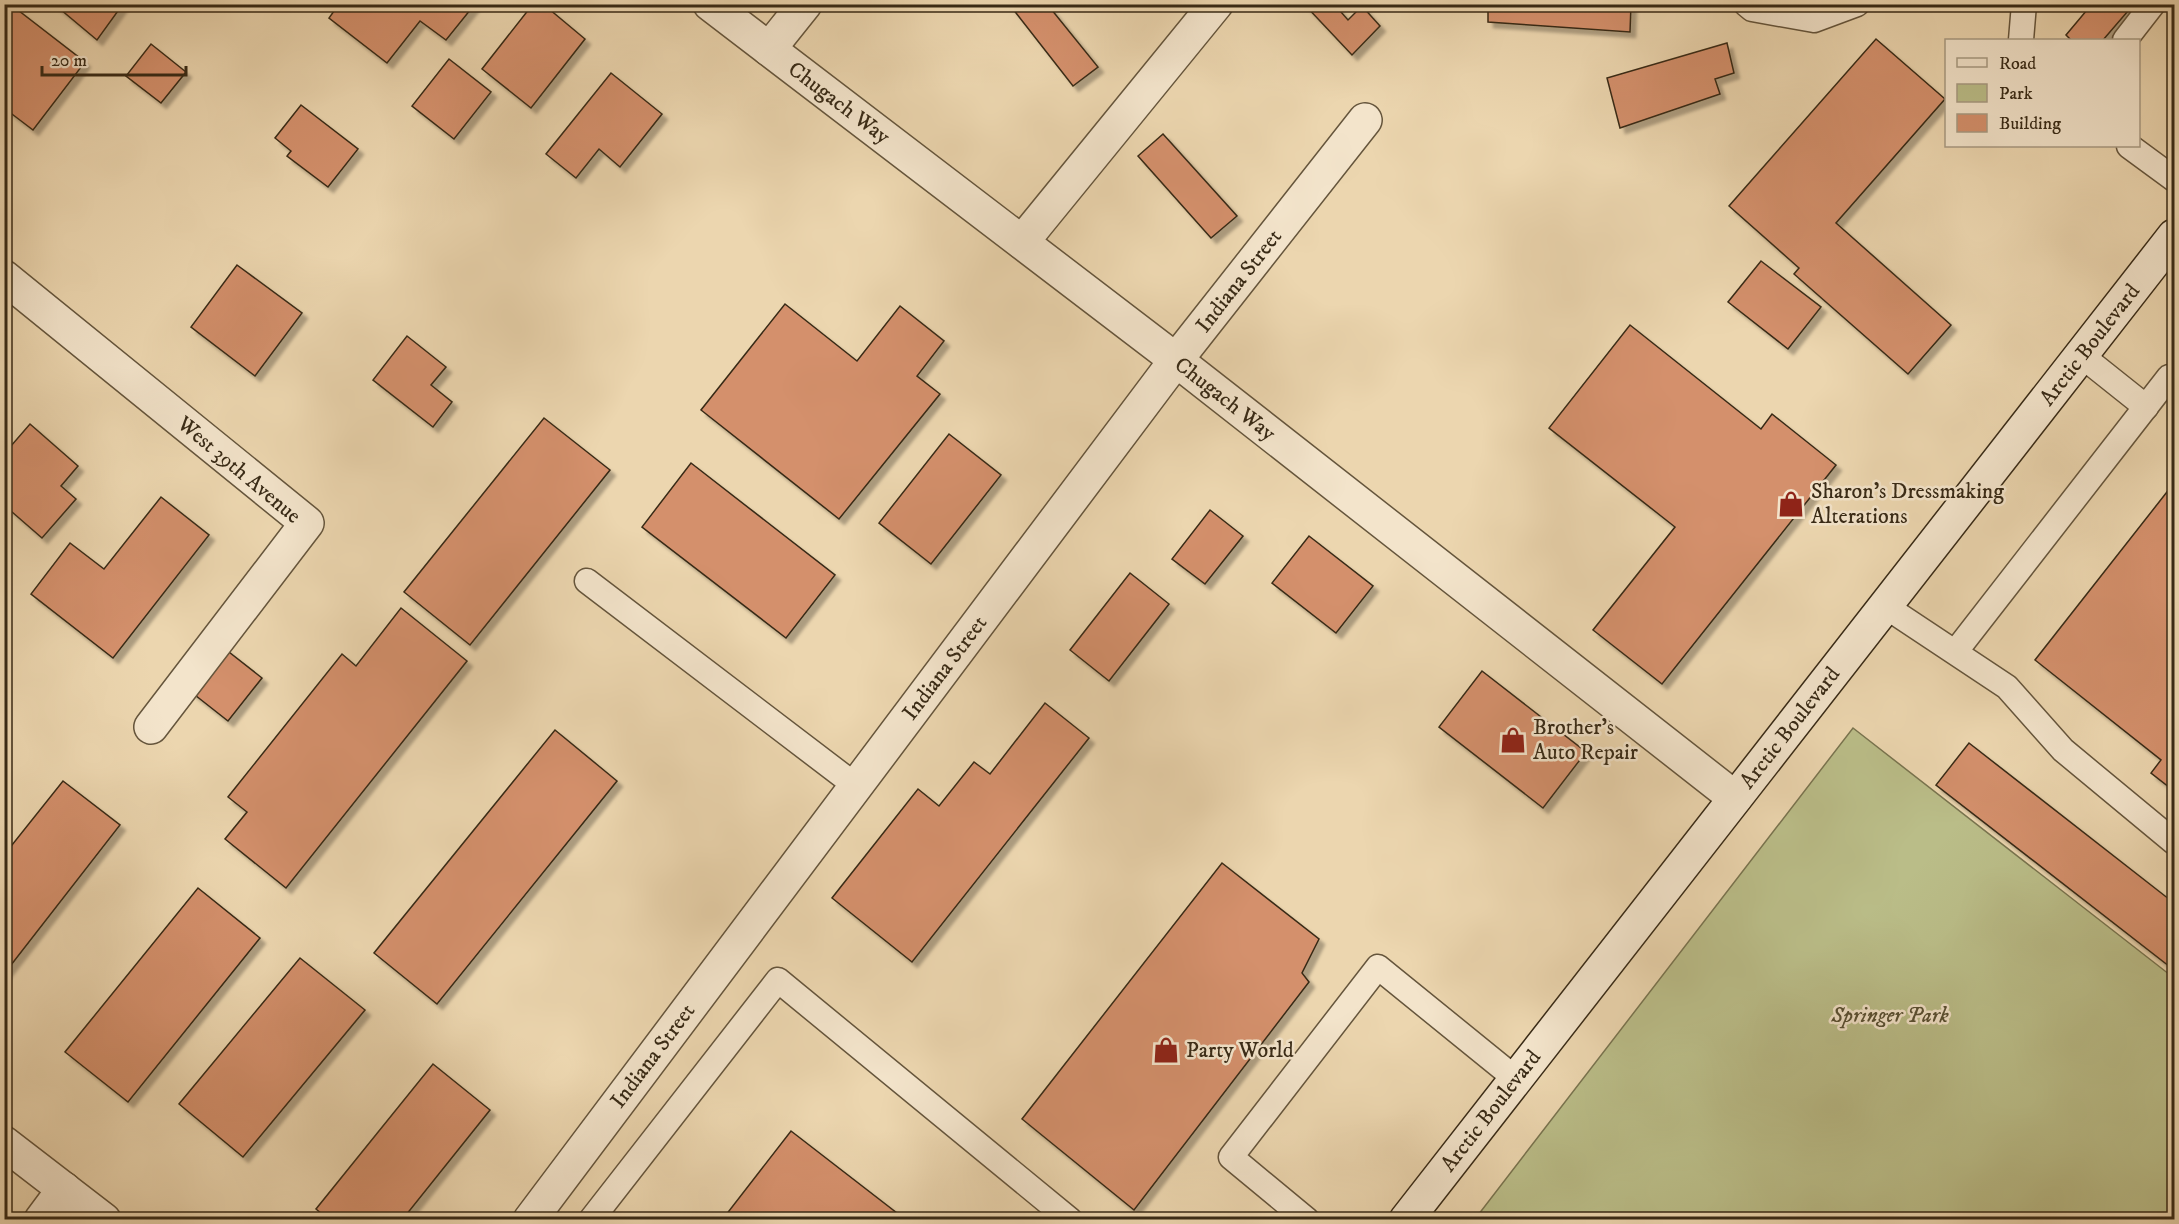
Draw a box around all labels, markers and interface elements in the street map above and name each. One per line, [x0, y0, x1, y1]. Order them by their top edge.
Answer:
scale bar [42, 39, 186, 77]
legend [1945, 39, 2140, 147]
text: 20 m [51, 50, 87, 72]
text: Road [1999, 53, 2036, 75]
street label: Chugach Way [783, 56, 896, 151]
text: Park [1999, 83, 2033, 105]
text: Building [1999, 113, 2061, 135]
street label: Indiana Street [1190, 224, 1288, 338]
street label: Arctic Boulevard [2034, 279, 2146, 411]
street label: Chugach Way [1169, 351, 1281, 447]
street label: West 39th Avenue [171, 410, 306, 530]
place label: Sharon's Dressmaking Alterations [1811, 478, 2004, 530]
shop icon: Sharon's Dressmaking Alterations [1776, 489, 1806, 519]
street label: Indiana Street [897, 610, 993, 726]
street label: Arctic Boulevard [1734, 662, 1846, 794]
place label: Brother's Auto Repair [1533, 714, 1639, 766]
shop icon: Brother's Auto Repair [1498, 725, 1528, 755]
street label: Indiana Street [605, 998, 701, 1114]
park label: Springer Park [1830, 1002, 1949, 1029]
shop icon: Party World [1151, 1035, 1181, 1065]
place label: Party World [1186, 1037, 1294, 1064]
street label: Arctic Boulevard [1435, 1045, 1547, 1177]

